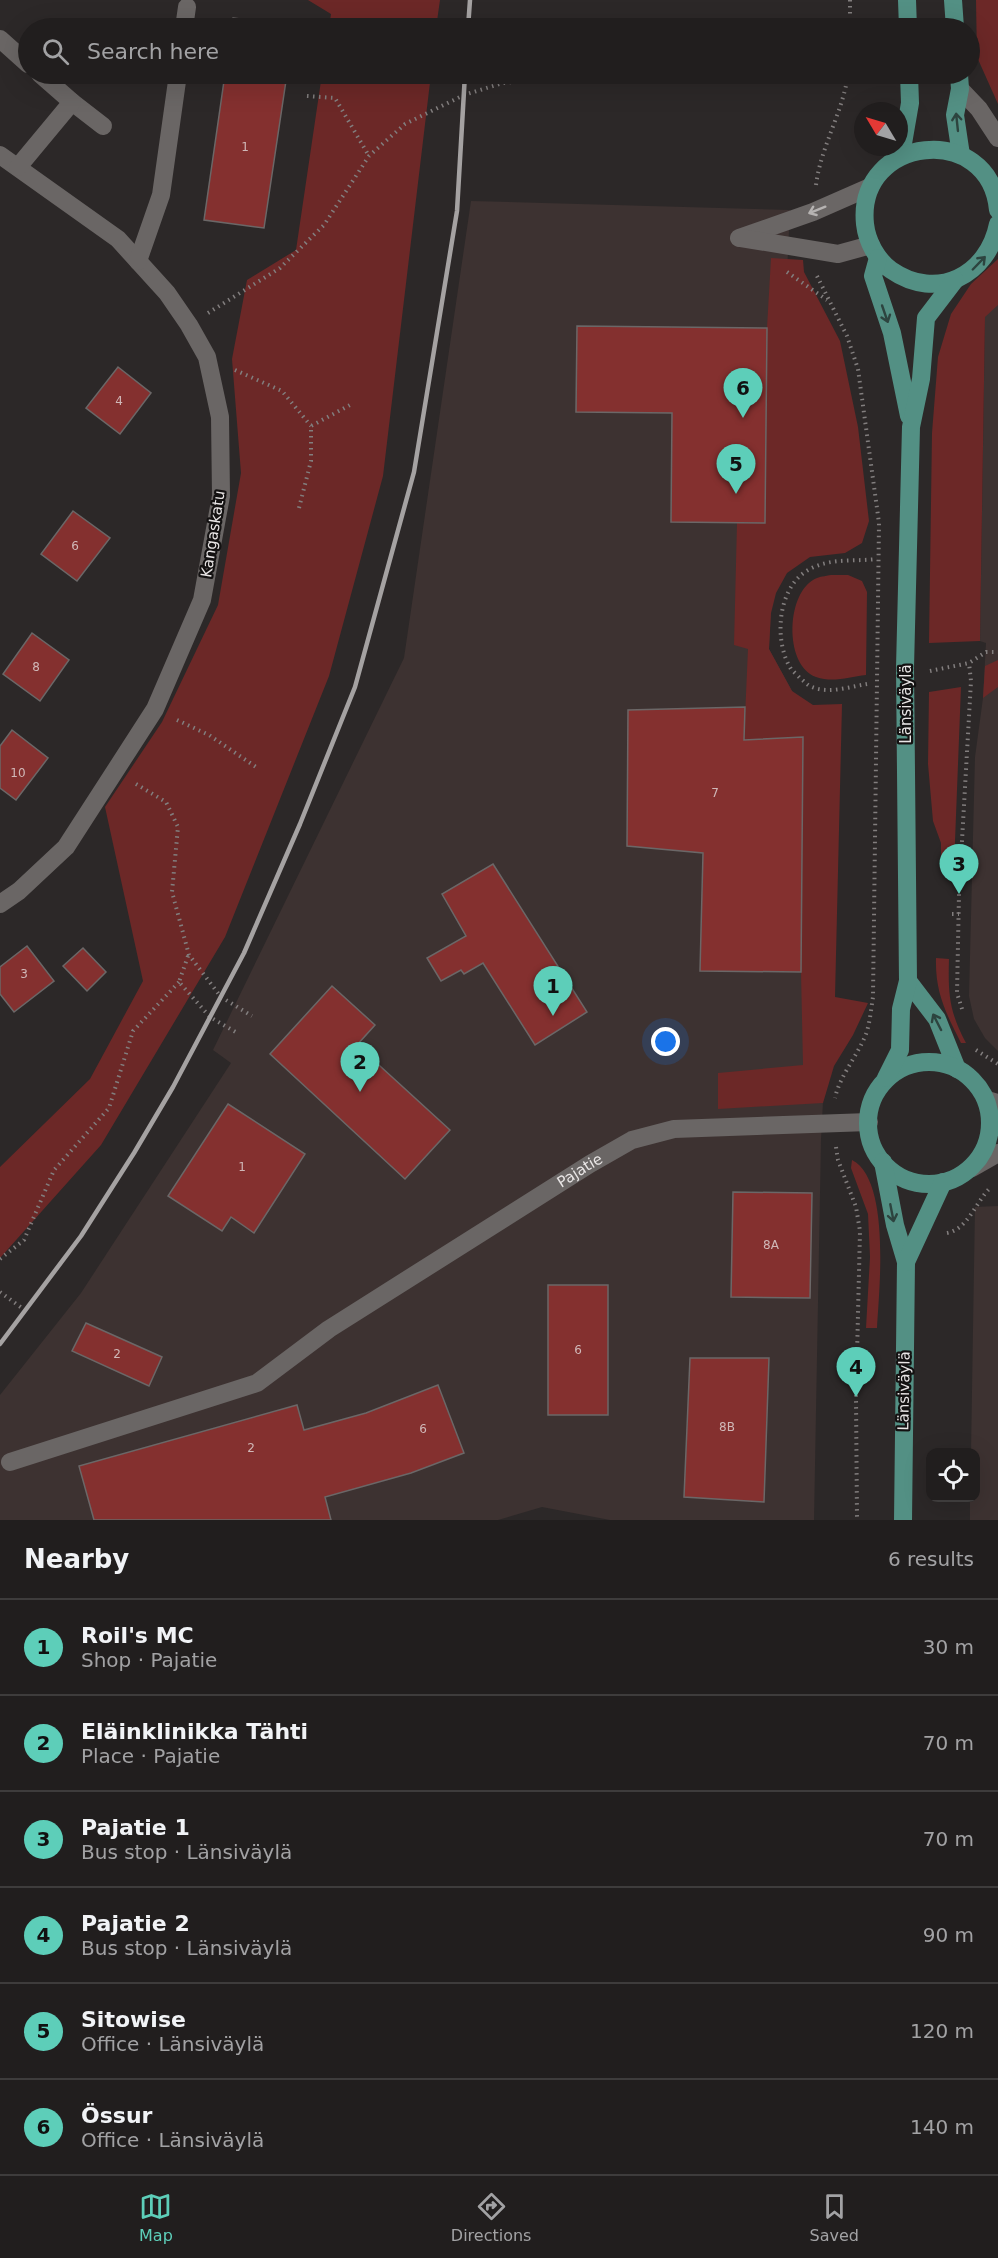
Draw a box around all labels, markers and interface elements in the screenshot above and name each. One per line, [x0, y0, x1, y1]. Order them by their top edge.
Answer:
search box [18, 18, 980, 84]
icon: search [39, 35, 72, 68]
text: Search here [87, 39, 219, 64]
north arrow [854, 102, 908, 156]
one-way arrow [951, 112, 962, 132]
house number: 1 [241, 140, 249, 154]
one-way arrow [808, 205, 826, 216]
one-way arrow [971, 255, 986, 270]
one-way arrow [880, 304, 891, 323]
pin: 6 [724, 368, 762, 418]
house number: 4 [115, 394, 123, 408]
pin: 5 [716, 444, 756, 494]
street label: Kangaskatu [197, 489, 229, 579]
house number: 6 [71, 539, 79, 553]
house number: 8 [32, 660, 40, 674]
street label: Länsiväylä [897, 664, 915, 744]
house number: 10 [10, 766, 26, 780]
house number: 7 [711, 786, 719, 800]
pin: 3 [940, 844, 978, 894]
pin: 1 [534, 966, 572, 1016]
house number: 3 [20, 967, 28, 981]
one-way arrow [931, 1013, 943, 1031]
your location [651, 1027, 680, 1056]
pin: 2 [340, 1042, 380, 1092]
street label: Pajatie [554, 1150, 606, 1192]
house number: 1 [238, 1160, 246, 1174]
one-way arrow [887, 1203, 898, 1222]
house number: 8A [763, 1238, 780, 1252]
house number: 6 [574, 1343, 582, 1357]
house number: 2 [113, 1347, 121, 1361]
pin: 4 [836, 1348, 876, 1397]
street label: Länsiväylä [894, 1351, 914, 1431]
house number: 8B [719, 1420, 735, 1434]
house number: 6 [419, 1422, 427, 1436]
house number: 2 [247, 1441, 255, 1455]
map controls [926, 1448, 980, 1502]
button: locate [926, 1448, 980, 1502]
text: Nearby [24, 1544, 129, 1574]
text: 6 results [888, 1547, 974, 1571]
text: Roil's MC [81, 1623, 194, 1648]
text: 1 [37, 1635, 50, 1659]
text: 30 m [923, 1635, 974, 1659]
text: Shop · Pajatie [81, 1648, 217, 1672]
text: Eläinklinikka Tähti [81, 1719, 308, 1744]
text: 2 [37, 1731, 50, 1755]
text: 70 m [923, 1731, 974, 1755]
text: Place · Pajatie [81, 1744, 220, 1768]
text: Pajatie 1 [81, 1815, 190, 1840]
text: 3 [37, 1827, 50, 1851]
text: 70 m [923, 1827, 974, 1851]
text: Bus stop · Länsiväylä [81, 1840, 292, 1864]
text: Pajatie 2 [81, 1911, 190, 1936]
text: 4 [37, 1923, 50, 1947]
text: 90 m [923, 1923, 974, 1947]
text: Bus stop · Länsiväylä [81, 1936, 292, 1960]
text: Sitowise [81, 2007, 186, 2032]
text: 5 [37, 2019, 50, 2043]
text: 120 m [910, 2019, 974, 2043]
text: Office · Länsiväylä [81, 2032, 264, 2056]
text: Össur [81, 2103, 152, 2128]
text: 6 [37, 2115, 50, 2139]
text: 140 m [910, 2115, 974, 2139]
text: Office · Länsiväylä [81, 2128, 264, 2152]
tab: Map [139, 2190, 173, 2245]
tab: Directions [451, 2190, 531, 2245]
tab: Saved [810, 2190, 859, 2245]

